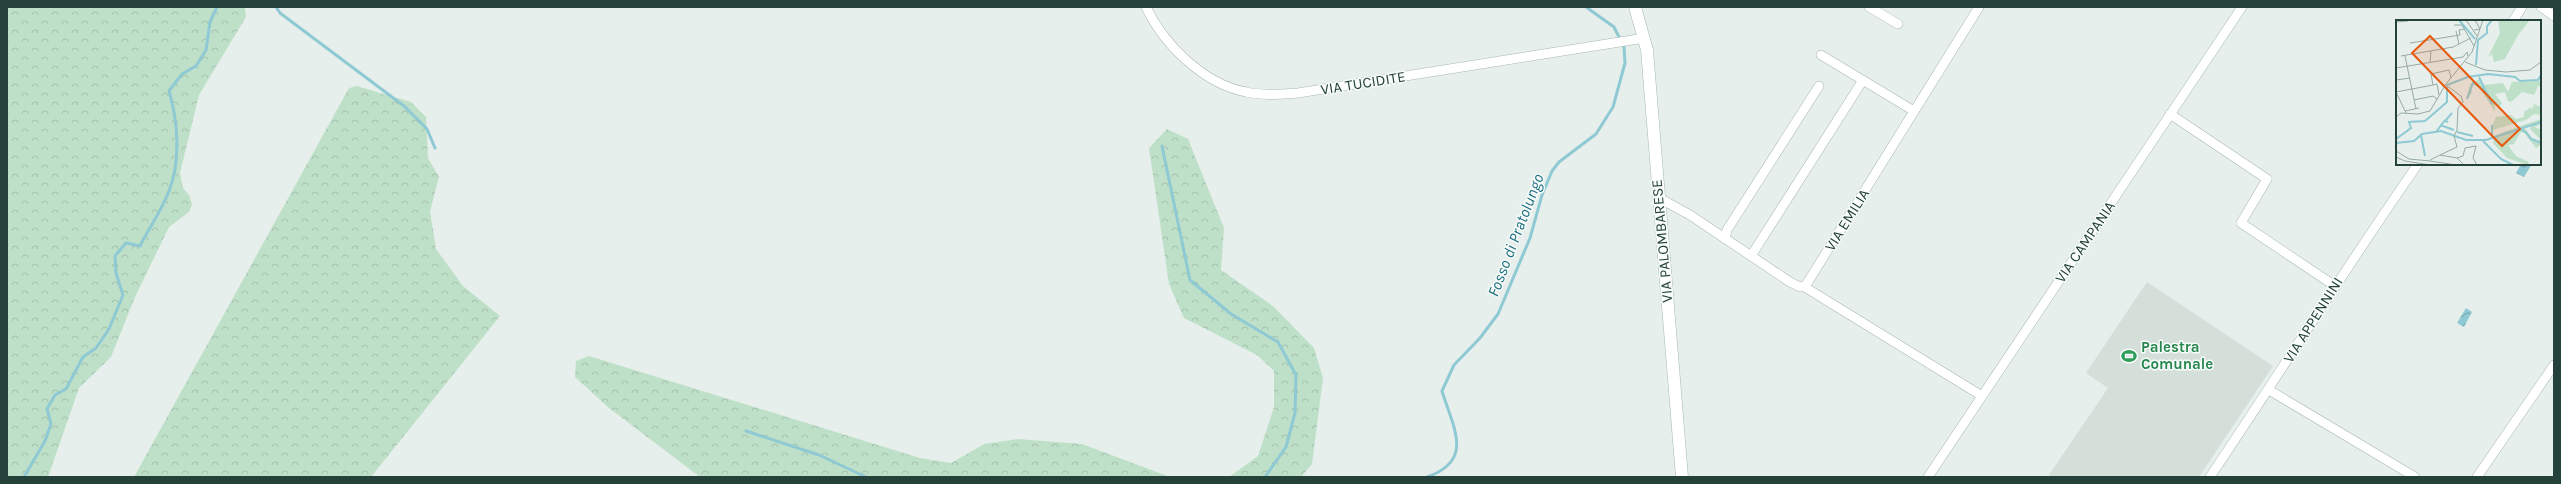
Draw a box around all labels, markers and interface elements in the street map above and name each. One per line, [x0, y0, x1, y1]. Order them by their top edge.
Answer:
inset map [2396, 20, 2541, 165]
street label: VIA TUCIDITE [1319, 67, 1407, 99]
water label: Fosso di Pratolungo [1483, 171, 1548, 299]
street label: VIA PALOMBARESE [1648, 179, 1676, 303]
street label: VIA EMILIA [1821, 185, 1873, 254]
street label: VIA CAMPANIA [2051, 197, 2119, 286]
street label: VIA APPENNINI [2279, 274, 2347, 366]
place label: Palestra Comunale [2141, 338, 2213, 373]
sports icon: Palestra Comunale [2120, 347, 2138, 365]

